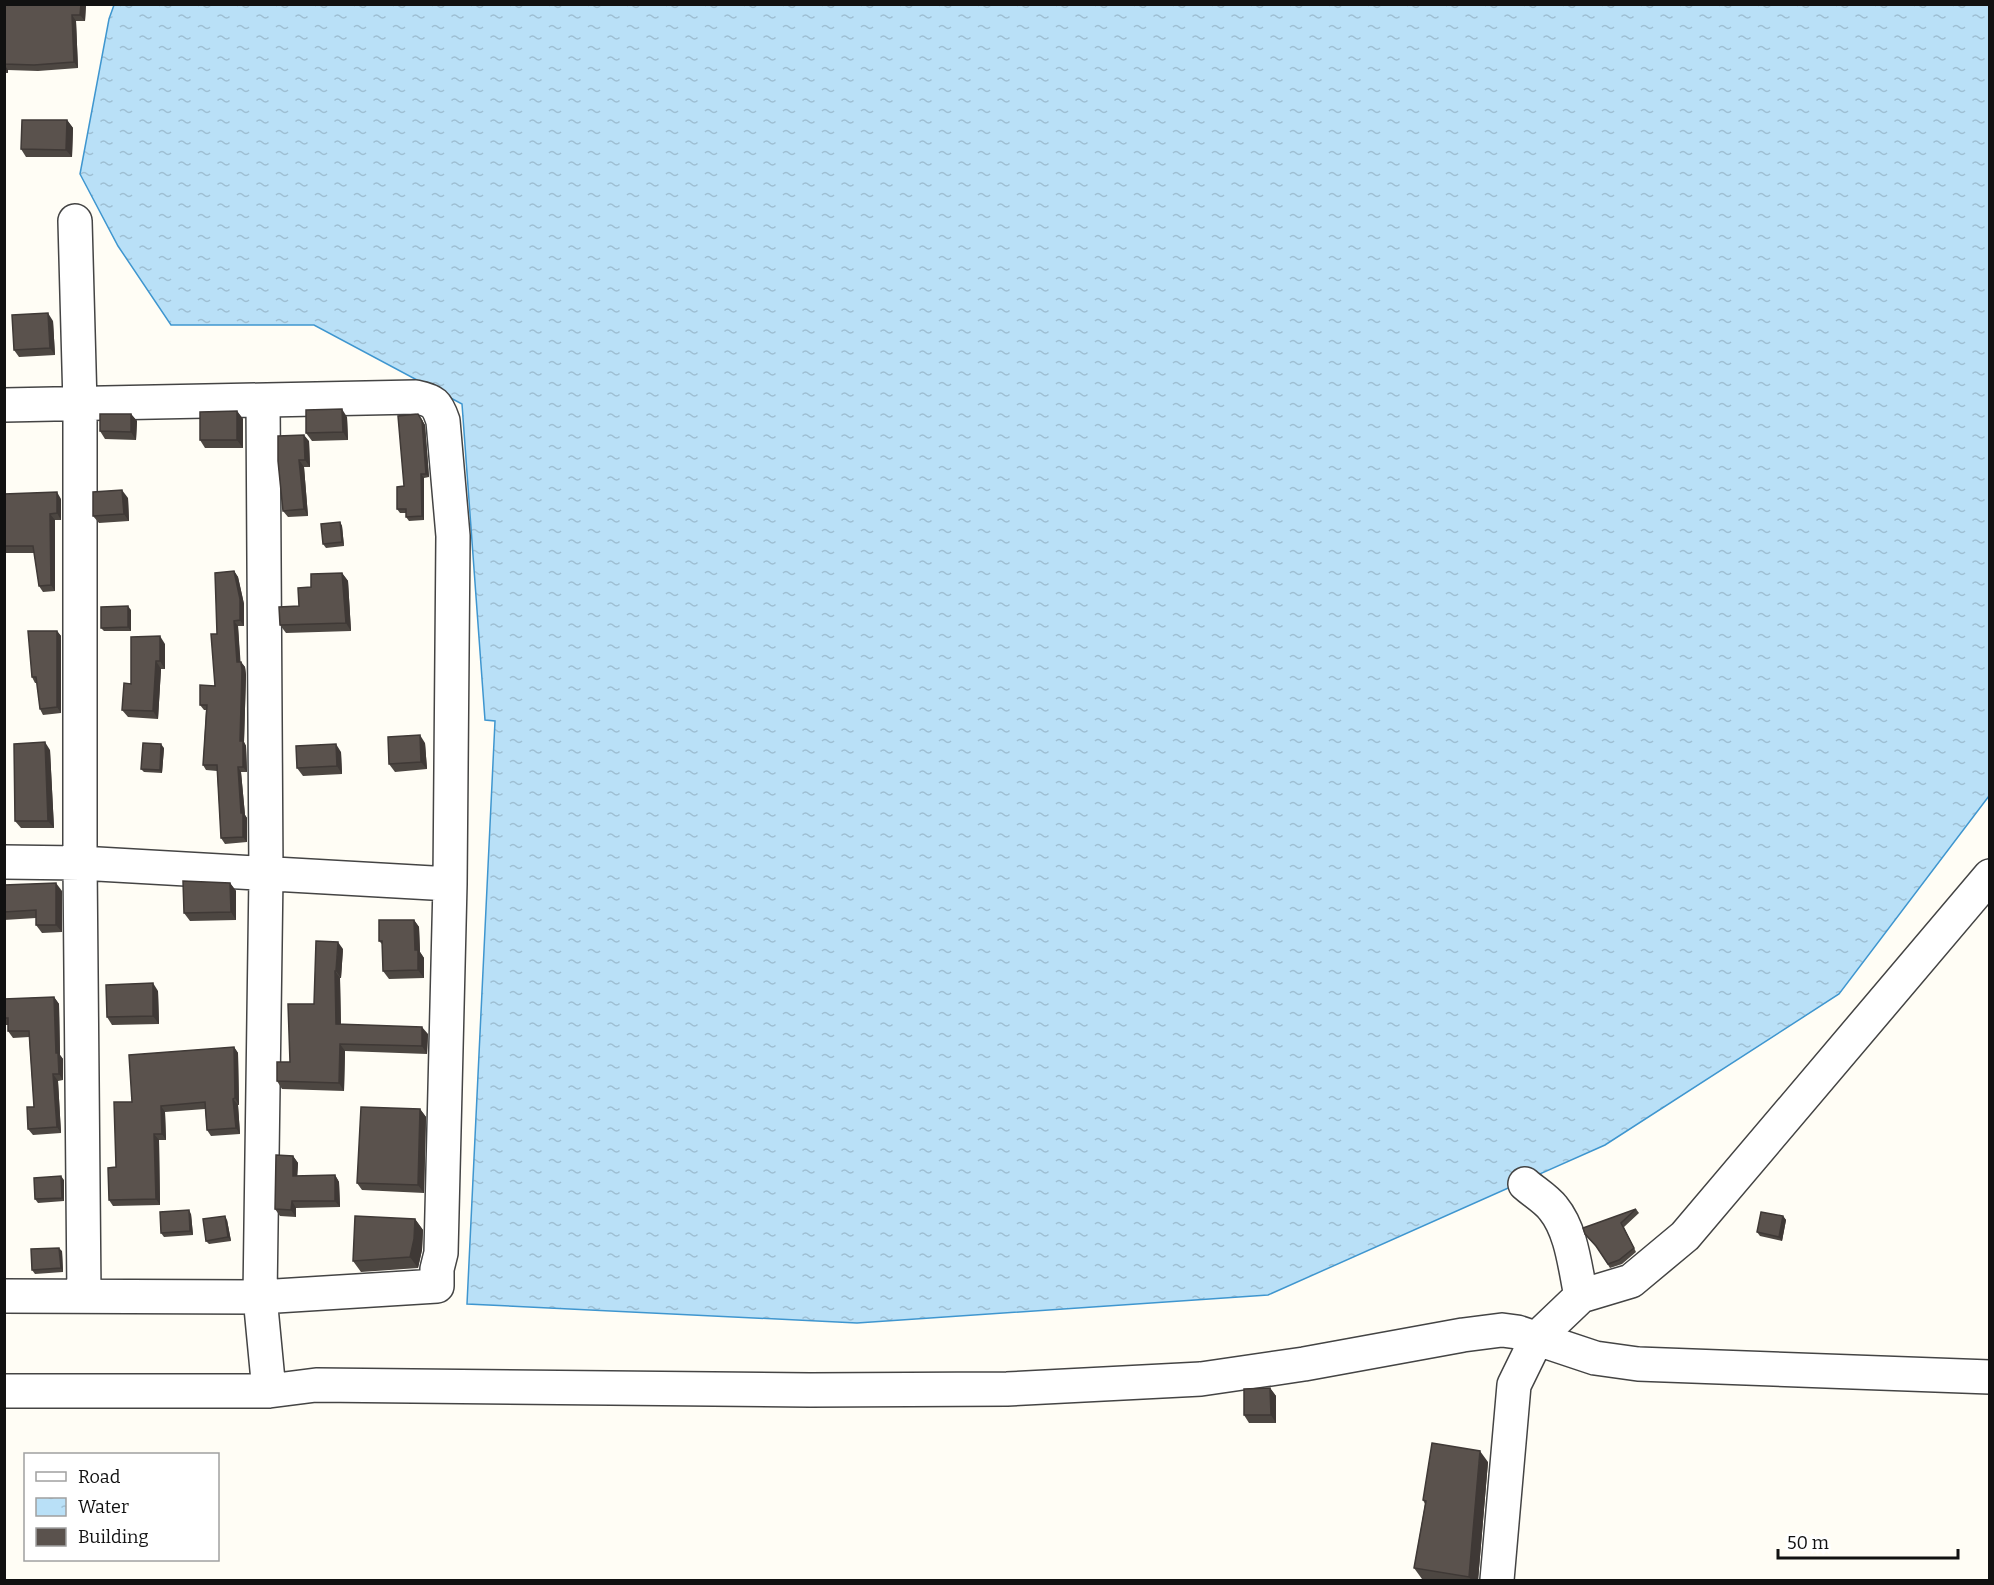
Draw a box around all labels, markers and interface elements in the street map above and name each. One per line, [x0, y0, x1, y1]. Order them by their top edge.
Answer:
legend [24, 1453, 219, 1561]
text: Road [78, 1466, 121, 1488]
text: Water [78, 1496, 129, 1518]
scale bar [1778, 1522, 1958, 1560]
text: Building [78, 1526, 149, 1548]
text: 50 m [1787, 1532, 1829, 1554]

